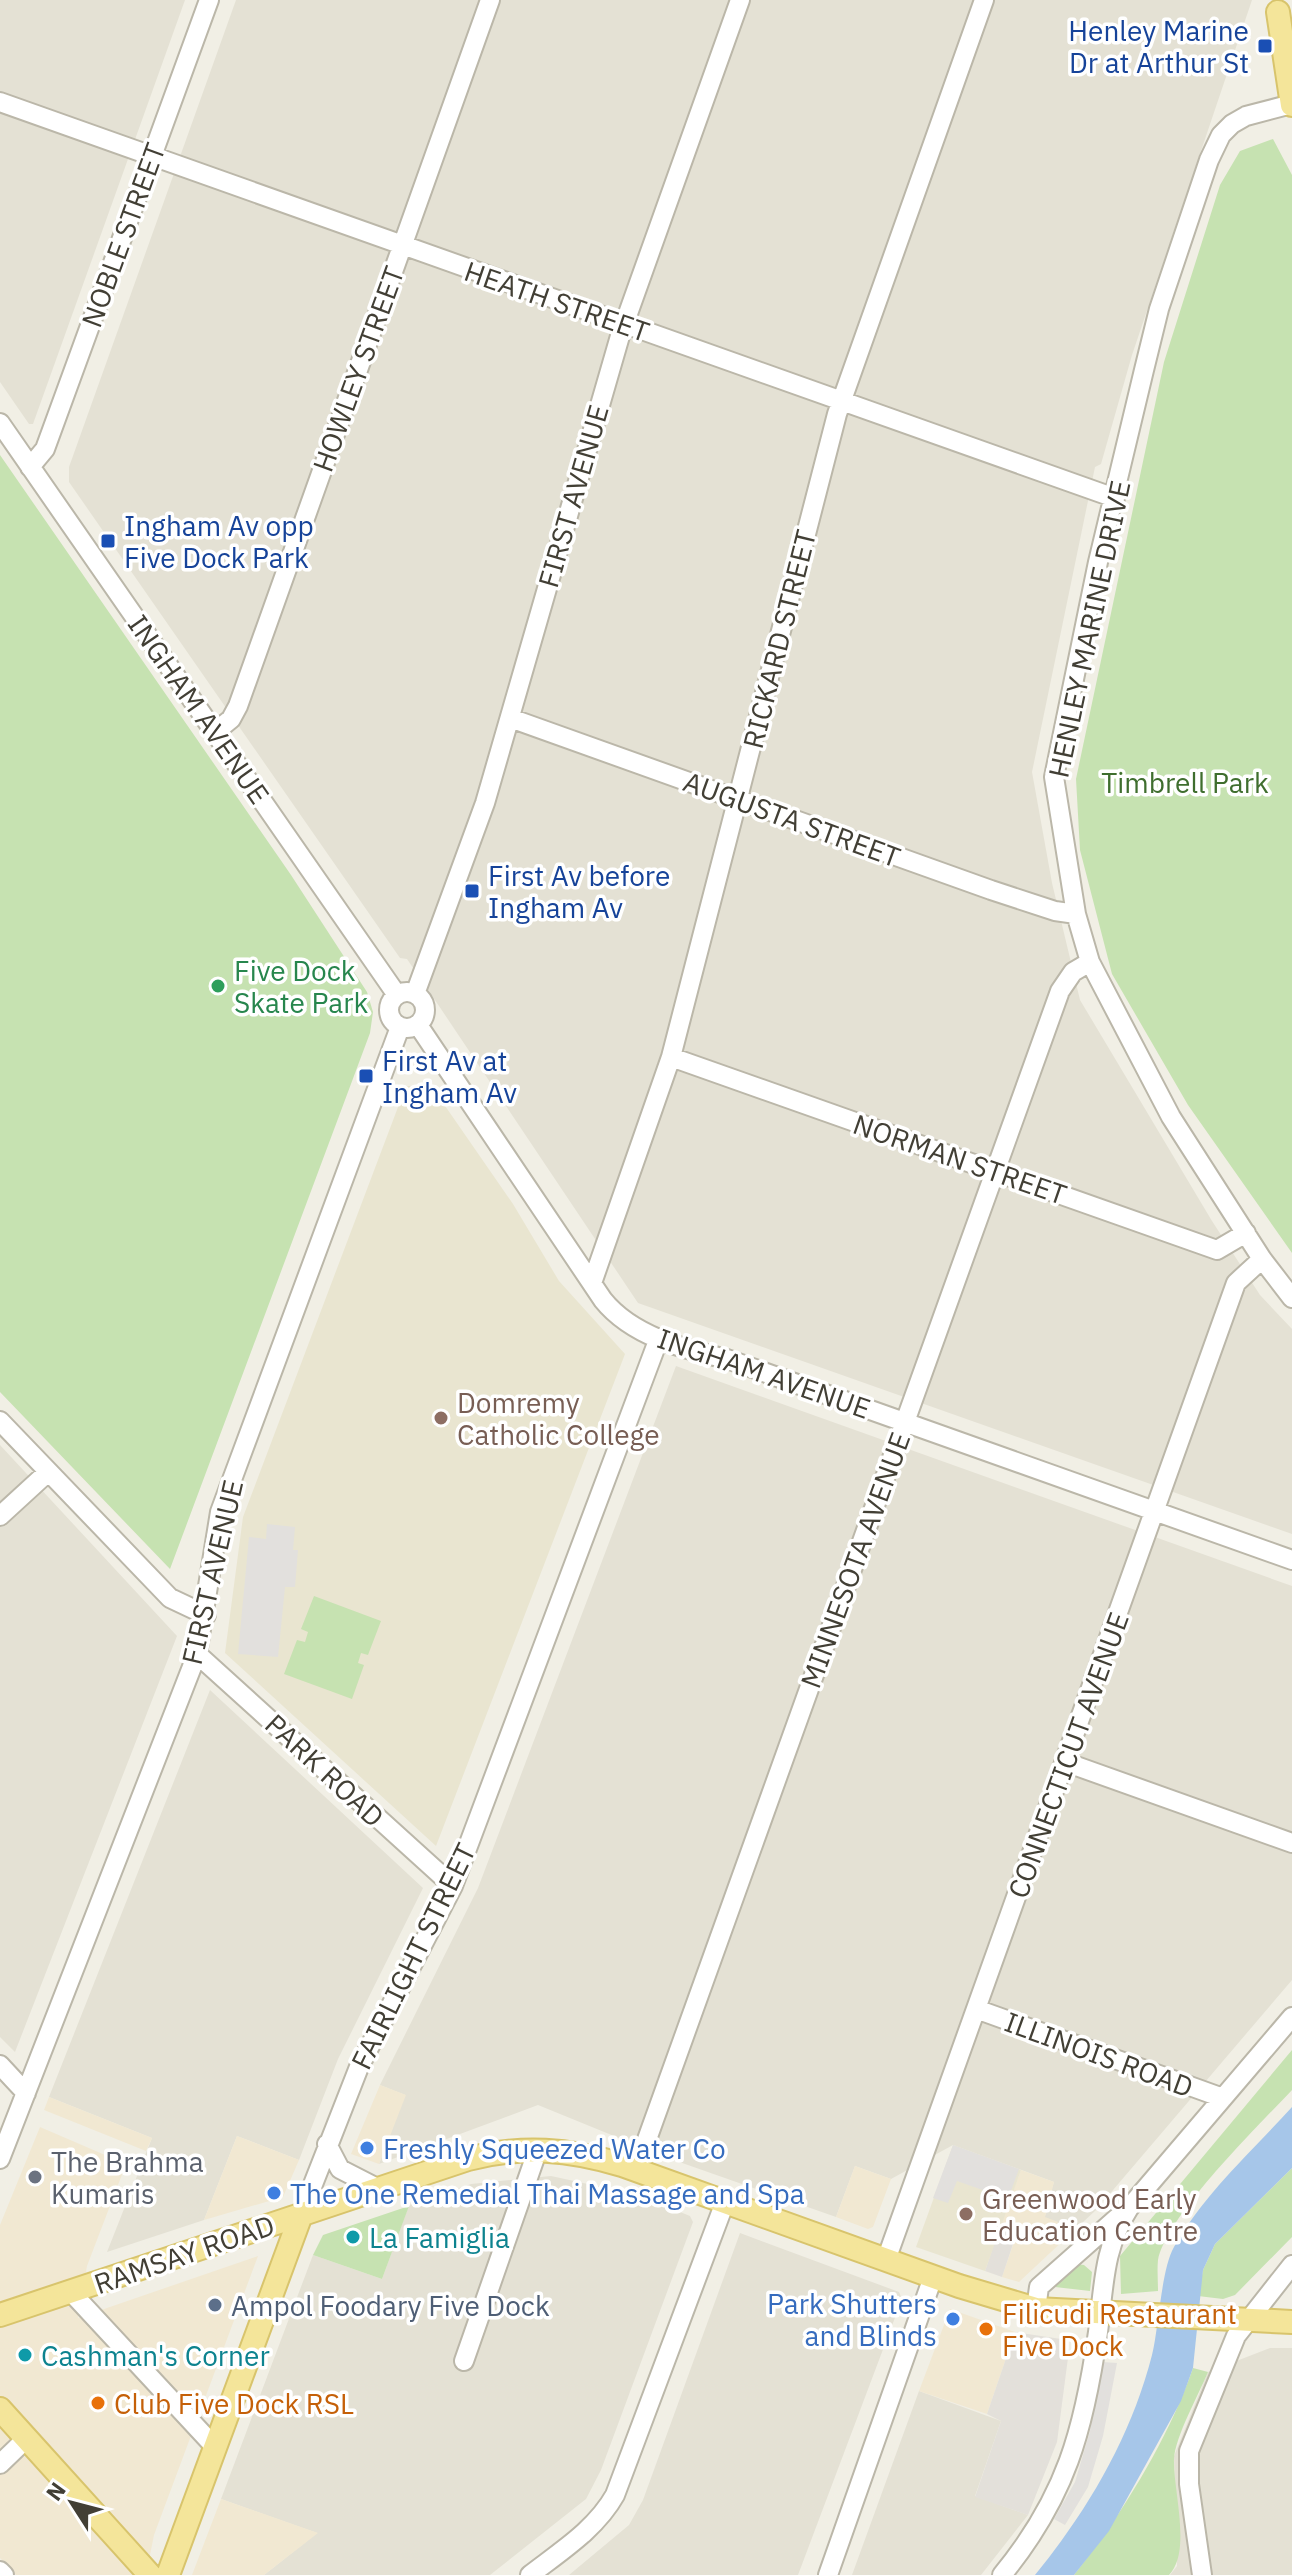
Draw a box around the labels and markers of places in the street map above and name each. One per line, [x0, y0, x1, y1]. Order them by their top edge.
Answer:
place label: Henley Marine Dr at Arthur St [1068, 12, 1249, 81]
marker: Henley Marine Dr at Arthur St [1256, 37, 1274, 55]
place label: Ingham Av opp Five Dock Park [124, 507, 314, 576]
marker: Ingham Av opp Five Dock Park [99, 532, 117, 550]
place label: First Av before Ingham Av [488, 857, 670, 926]
marker: First Av before Ingham Av [463, 882, 481, 900]
place label: Five Dock Skate Park [234, 952, 368, 1021]
marker: Five Dock Skate Park [209, 977, 227, 995]
place label: First Av at Ingham Av [382, 1042, 517, 1111]
marker: First Av at Ingham Av [357, 1067, 375, 1085]
place label: Domremy Catholic College [457, 1384, 660, 1453]
marker: Domremy Catholic College [432, 1409, 450, 1427]
place label: Freshly Squeezed Water Co [383, 2130, 726, 2167]
marker: Freshly Squeezed Water Co [358, 2139, 376, 2157]
place label: The Brahma Kumaris [51, 2143, 204, 2212]
marker: The Brahma Kumaris [26, 2168, 44, 2186]
place label: The One Remedial Thai Massage and Spa [290, 2175, 805, 2212]
place label: Greenwood Early Education Centre [982, 2180, 1198, 2249]
marker: The One Remedial Thai Massage and Spa [265, 2184, 283, 2202]
marker: Greenwood Early Education Centre [957, 2205, 975, 2223]
place label: La Famiglia [369, 2219, 510, 2256]
marker: La Famiglia [344, 2228, 362, 2246]
place label: Park Shutters and Blinds [767, 2285, 937, 2354]
place label: Ampol Foodary Five Dock [231, 2287, 550, 2324]
place label: Filicudi Restaurant Five Dock [1002, 2295, 1237, 2364]
marker: Ampol Foodary Five Dock [206, 2296, 224, 2314]
marker: Park Shutters and Blinds [944, 2310, 962, 2328]
marker: Filicudi Restaurant Five Dock [977, 2320, 995, 2338]
place label: Cashman's Corner [41, 2337, 270, 2374]
marker: Cashman's Corner [16, 2346, 34, 2364]
place label: Club Five Dock RSL [114, 2385, 354, 2422]
marker: Club Five Dock RSL [89, 2394, 107, 2412]

